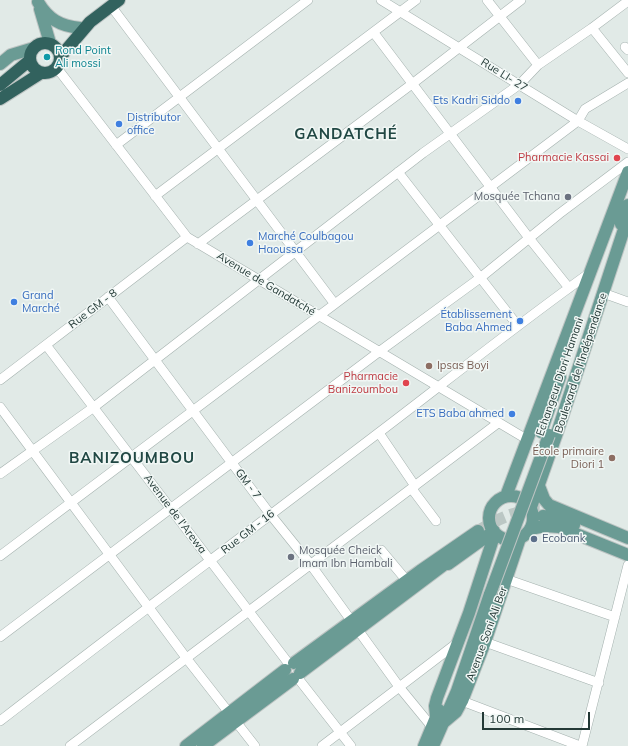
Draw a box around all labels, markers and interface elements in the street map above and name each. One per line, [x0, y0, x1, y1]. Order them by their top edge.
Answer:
place label: Rond Point Ali mossi [55, 44, 111, 70]
marker: Rond Point Ali mossi [42, 52, 52, 62]
street label: Rue LI- 27 [478, 56, 530, 94]
place label: Ets Kadri Siddo [433, 94, 510, 108]
marker: Ets Kadri Siddo [513, 96, 523, 106]
place label: Distributor office [127, 111, 181, 137]
marker: Distributor office [114, 119, 124, 129]
district label: GANDATCHÉ [294, 125, 398, 143]
place label: Pharmacie Kassai [518, 151, 609, 165]
marker: Pharmacie Kassai [612, 153, 622, 163]
place label: Mosquée Tchana [474, 190, 560, 204]
marker: Mosquée Tchana [563, 192, 573, 202]
place label: Marché Coulbagou Haoussa [258, 230, 354, 256]
marker: Marché Coulbagou Haoussa [245, 238, 255, 248]
street label: Avenue de Gandatché [214, 249, 318, 319]
street label: Rue GM - 8 [66, 286, 120, 332]
place label: Grand Marché [22, 289, 60, 315]
street label: Boulevard de l'Indépendance [552, 291, 610, 435]
marker: Grand Marché [9, 297, 19, 307]
place label: Établissement Baba Ahmed [440, 308, 512, 334]
marker: Établissement Baba Ahmed [515, 316, 525, 326]
street label: Echangeur Diori Hamani [534, 316, 586, 438]
place label: Ipsas Boyi [437, 359, 489, 373]
marker: Ipsas Boyi [424, 361, 434, 371]
place label: Pharmacie Banizoumbou [328, 370, 398, 396]
marker: Pharmacie Banizoumbou [401, 378, 411, 388]
place label: ETS Baba ahmed [416, 407, 504, 421]
marker: ETS Baba ahmed [507, 409, 517, 419]
place label: École primaire Diori 1 [532, 445, 604, 471]
district label: BANIZOUMBOU [69, 449, 195, 467]
marker: École primaire Diori 1 [607, 453, 617, 463]
street label: GM - 7 [232, 466, 264, 502]
street label: Avenue de l'Arewa [141, 472, 209, 556]
street label: Rue GM - 16 [219, 507, 277, 557]
place label: Ecobank [542, 532, 585, 546]
marker: Ecobank [529, 534, 539, 544]
place label: Mosquée Cheick Imam Ibn Hambali [299, 544, 393, 570]
marker: Mosquée Cheick Imam Ibn Hambali [286, 552, 296, 562]
street label: Avenue Soni Ali Ber [464, 585, 510, 683]
scale bar [484, 704, 592, 730]
text: 100 m [489, 711, 524, 726]

